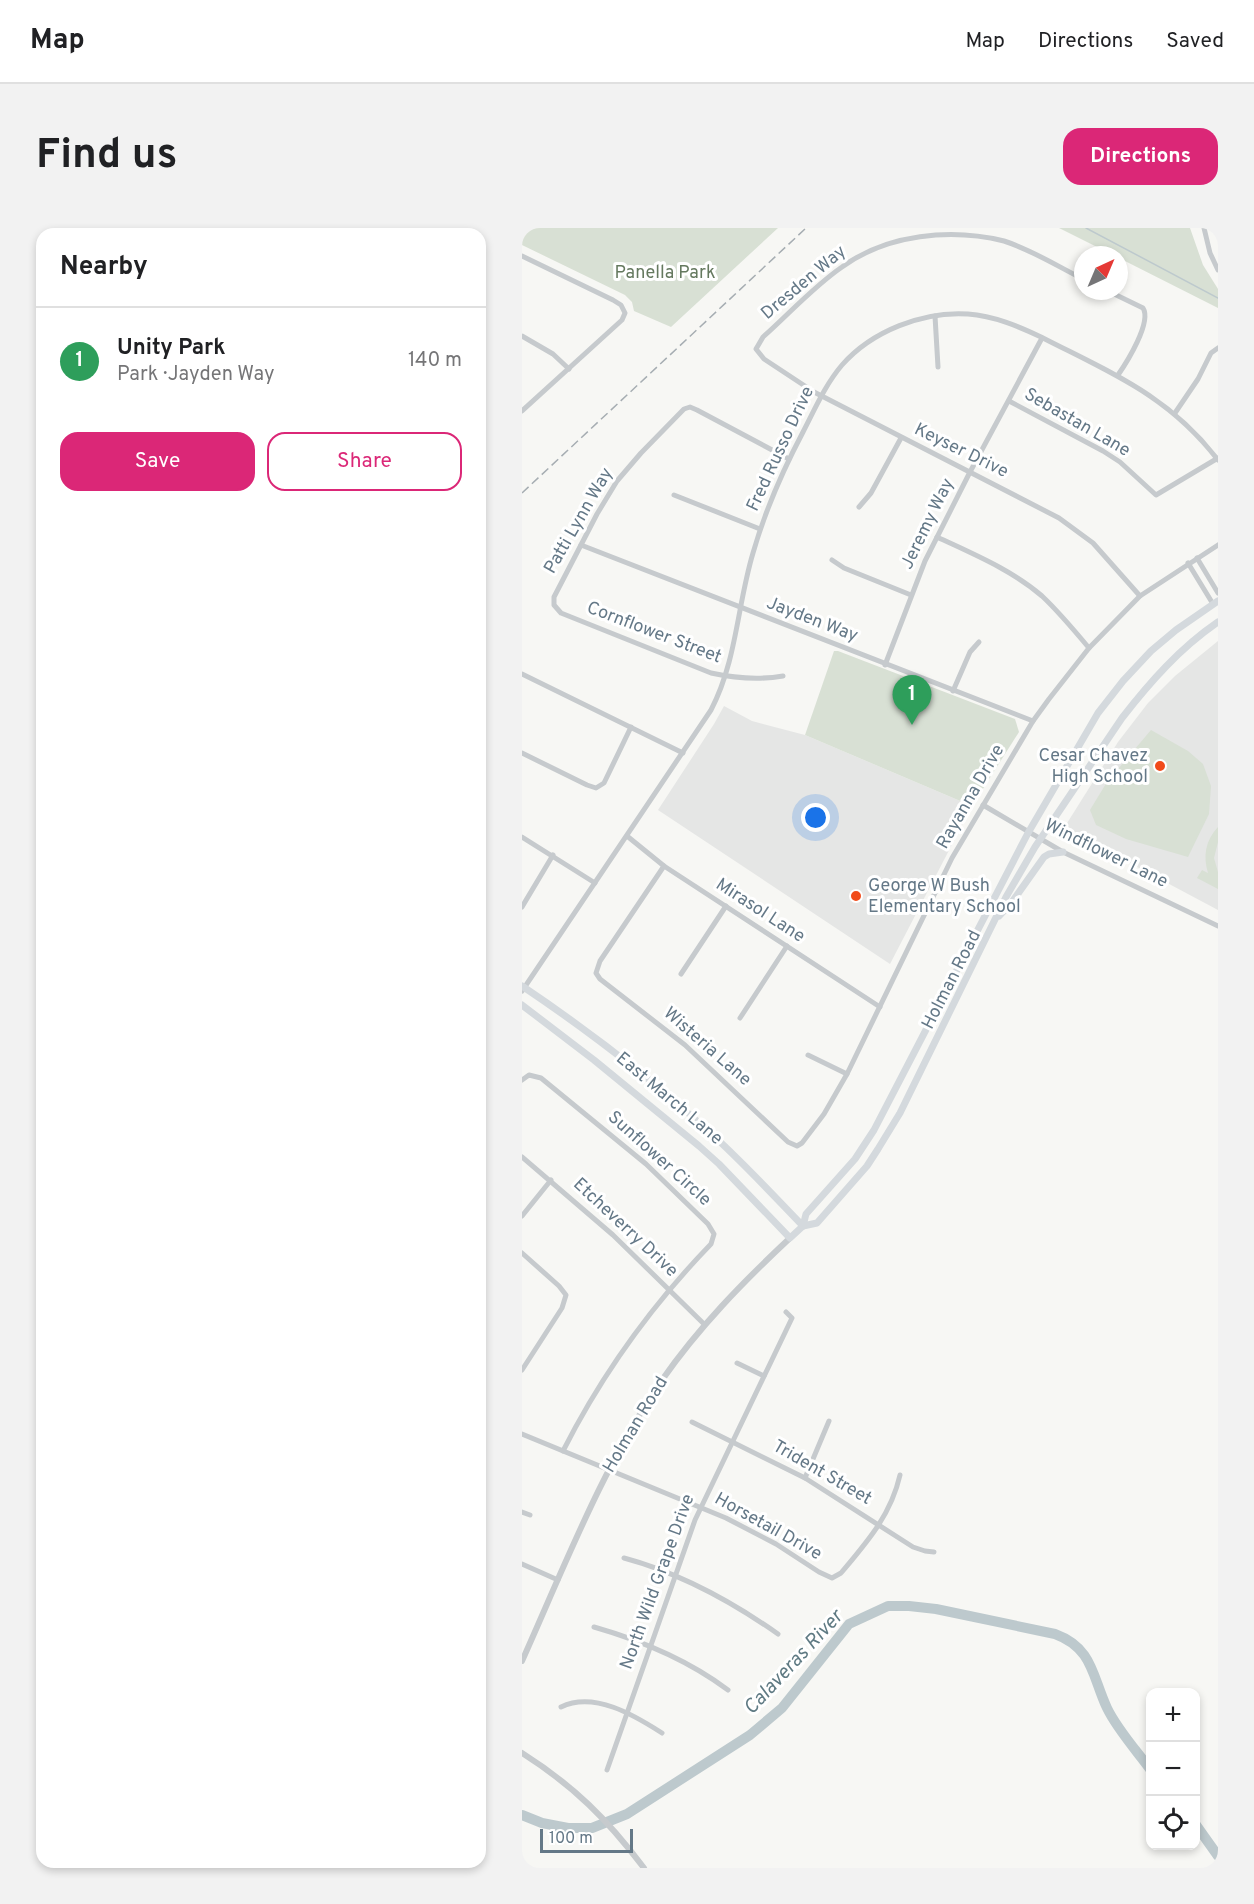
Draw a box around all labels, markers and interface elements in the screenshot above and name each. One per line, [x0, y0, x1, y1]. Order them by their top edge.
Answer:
text: Map [30, 23, 85, 59]
text: Map [965, 28, 1005, 55]
text: Directions [1038, 28, 1133, 55]
text: Saved [1166, 28, 1224, 55]
button: Directions [1063, 128, 1218, 185]
text: Find us [36, 130, 177, 183]
street label: Dresden Way [757, 241, 851, 325]
north arrow [1074, 246, 1128, 300]
text: Nearby [60, 251, 148, 284]
park label: Panella Park [614, 262, 716, 285]
text: Unity Park [117, 335, 225, 362]
text: 1 [76, 348, 84, 374]
text: 140 m [408, 348, 462, 374]
text: Park · Jayden Way [117, 362, 275, 388]
street label: Fred Russo Drive [742, 383, 820, 515]
street label: Sebastan Lane [1020, 383, 1134, 463]
street label: Keyser Drive [910, 418, 1012, 484]
button: Save [60, 432, 255, 491]
button: Share [267, 432, 462, 491]
street label: Patti Lynn Way [539, 464, 619, 578]
street label: Jeremy Way [896, 475, 960, 573]
street label: Jayden Way [763, 592, 861, 648]
street label: Cornflower Street [583, 597, 725, 669]
pin: 1 [892, 676, 932, 725]
street label: Rayanna Drive [932, 741, 1010, 853]
place label: Cesar Chavez High School [1039, 745, 1148, 789]
marker: Cesar Chavez High School [1153, 759, 1167, 773]
your location [801, 803, 830, 832]
street label: Windflower Lane [1041, 814, 1171, 894]
street label: Mirasol Lane [711, 874, 809, 948]
place label: George W Bush Elementary School [868, 875, 1021, 919]
marker: George W Bush Elementary School [849, 889, 863, 903]
street label: Holman Road [917, 926, 987, 1034]
street label: Wisteria Lane [658, 1002, 756, 1092]
street label: East March Lane [611, 1047, 727, 1151]
street label: Sunflower Circle [602, 1106, 716, 1212]
street label: Etcheverry Drive [568, 1173, 682, 1283]
street label: Holman Road [598, 1373, 674, 1477]
street label: Trident Street [768, 1435, 876, 1511]
street label: Horsetail Drive [710, 1488, 826, 1566]
street label: North Wild Grape Drive [616, 1491, 700, 1673]
water label: Calaveras River [739, 1604, 850, 1721]
map controls [1146, 1688, 1200, 1850]
button: + [1146, 1688, 1200, 1742]
button: − [1146, 1742, 1200, 1796]
button: locate [1146, 1796, 1200, 1850]
scale bar [540, 1826, 633, 1854]
text: 100 m [549, 1829, 593, 1849]

